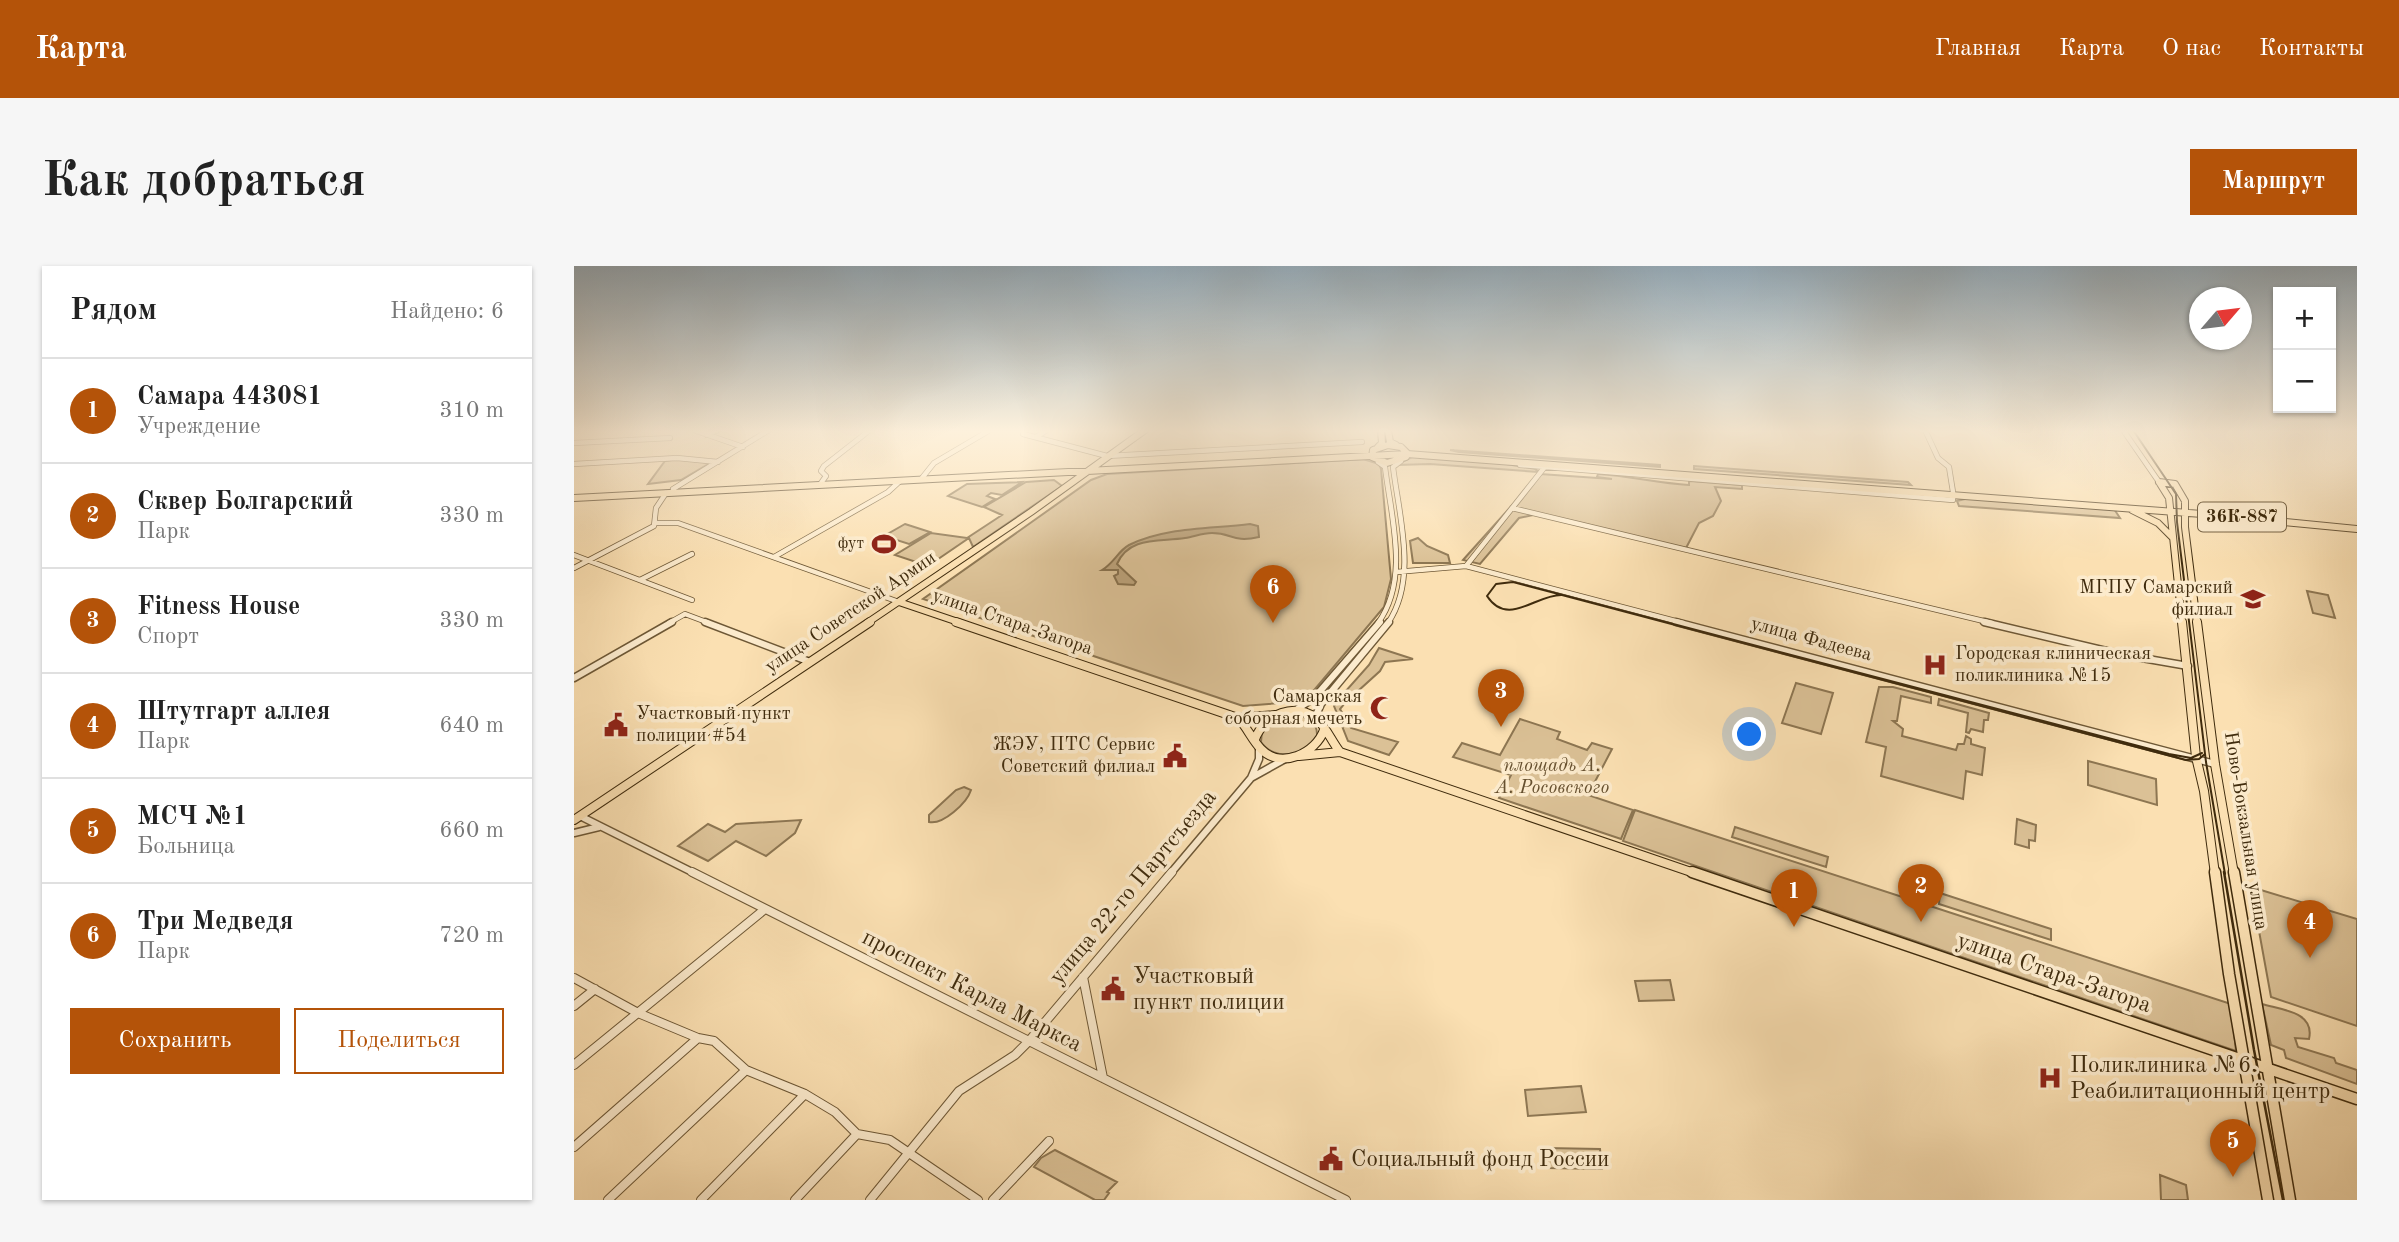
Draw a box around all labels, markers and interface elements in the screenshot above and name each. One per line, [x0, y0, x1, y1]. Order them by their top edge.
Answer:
text: Карта [35, 33, 127, 66]
text: Главная [1935, 37, 2021, 61]
text: Карта [2059, 37, 2124, 61]
text: О нас [2162, 37, 2221, 61]
text: Контакты [2259, 37, 2364, 61]
button: Маршрут [2190, 149, 2357, 215]
text: Как добраться [42, 158, 366, 207]
north arrow [2189, 287, 2252, 350]
map controls [2273, 287, 2336, 413]
button: + [2273, 287, 2336, 350]
text: Рядом [70, 296, 157, 326]
text: Найдено: 6 [390, 300, 504, 323]
button: − [2273, 350, 2336, 413]
text: Самара 443081 [137, 384, 322, 410]
text: 1 [86, 399, 100, 422]
text: 310 m [439, 399, 504, 422]
text: Учреждение [137, 415, 261, 438]
text: Сквер Болгарский [137, 489, 353, 515]
road number: 36К-887 [2198, 502, 2286, 531]
text: 2 [86, 504, 100, 527]
text: 330 m [439, 504, 504, 527]
text: Парк [137, 520, 190, 543]
sports icon: фут [870, 530, 898, 558]
place label: фут [838, 536, 864, 552]
street label: улица Советской Армии [762, 549, 940, 677]
pin: 6 [1250, 565, 1296, 623]
place label: МГПУ Самарский филиал [2079, 579, 2233, 620]
school or university icon: МГПУ Самарский филиал [2239, 585, 2267, 613]
street label: улица Стара-Загора [929, 587, 1095, 660]
text: Fitness House [137, 594, 300, 620]
text: 3 [86, 609, 100, 632]
text: 330 m [439, 609, 504, 632]
street label: улица Фадеева [1748, 615, 1874, 665]
text: Спорт [137, 625, 199, 648]
place label: Городская клиническая поликлиника №15 [1955, 645, 2151, 686]
hospital icon: Городская клиническая поликлиника №15 [1921, 651, 1949, 679]
pin: 3 [1478, 669, 1524, 727]
place label: Самарская соборная мечеть [1225, 688, 1362, 729]
mosque icon: Самарская соборная мечеть [1368, 694, 1396, 722]
text: Штутгарт аллея [137, 699, 330, 725]
place label: Участковый пункт полиции #54 [636, 705, 791, 746]
public building icon: Участковый пункт полиции #54 [602, 711, 630, 739]
text: 4 [86, 714, 100, 737]
text: 640 m [439, 714, 504, 737]
your location [1732, 717, 1766, 751]
text: Парк [137, 730, 190, 753]
street label: Ново-Вокзальная улица [2220, 730, 2270, 932]
place label: ЖЭУ, ПТС Сервис Советский филиал [993, 736, 1155, 777]
public building icon: ЖЭУ, ПТС Сервис Советский филиал [1161, 742, 1189, 770]
park label: площадь А. А. Росовского [1494, 757, 1610, 798]
street label: улица 22-го Партсъезда [1045, 785, 1221, 989]
text: МСЧ №1 [137, 804, 248, 830]
text: 5 [86, 819, 100, 842]
text: 660 m [439, 819, 504, 842]
text: Больница [137, 835, 235, 858]
pin: 2 [1898, 864, 1944, 922]
pin: 1 [1771, 869, 1817, 927]
pin: 4 [2287, 900, 2333, 958]
text: Три Медведя [137, 909, 293, 935]
text: 6 [86, 924, 100, 947]
text: 720 m [439, 924, 504, 947]
street label: проспект Карла Маркса [859, 926, 1085, 1056]
street label: улица Стара-Загора [1954, 929, 2154, 1017]
text: Парк [137, 940, 190, 963]
place label: Участковый пункт полиции [1133, 965, 1285, 1014]
public building icon: Участковый пункт полиции [1099, 975, 1127, 1003]
button: Сохранить [70, 1008, 280, 1074]
button: Поделиться [294, 1008, 504, 1074]
place label: Поликлиника №6. Реабилитационный центр [2070, 1054, 2330, 1103]
hospital icon: Поликлиника №6. Реабилитационный центр [2036, 1064, 2064, 1092]
pin: 5 [2210, 1119, 2256, 1177]
public building icon: Социальный фонд России [1317, 1145, 1345, 1173]
place label: Социальный фонд России [1351, 1148, 1609, 1172]

